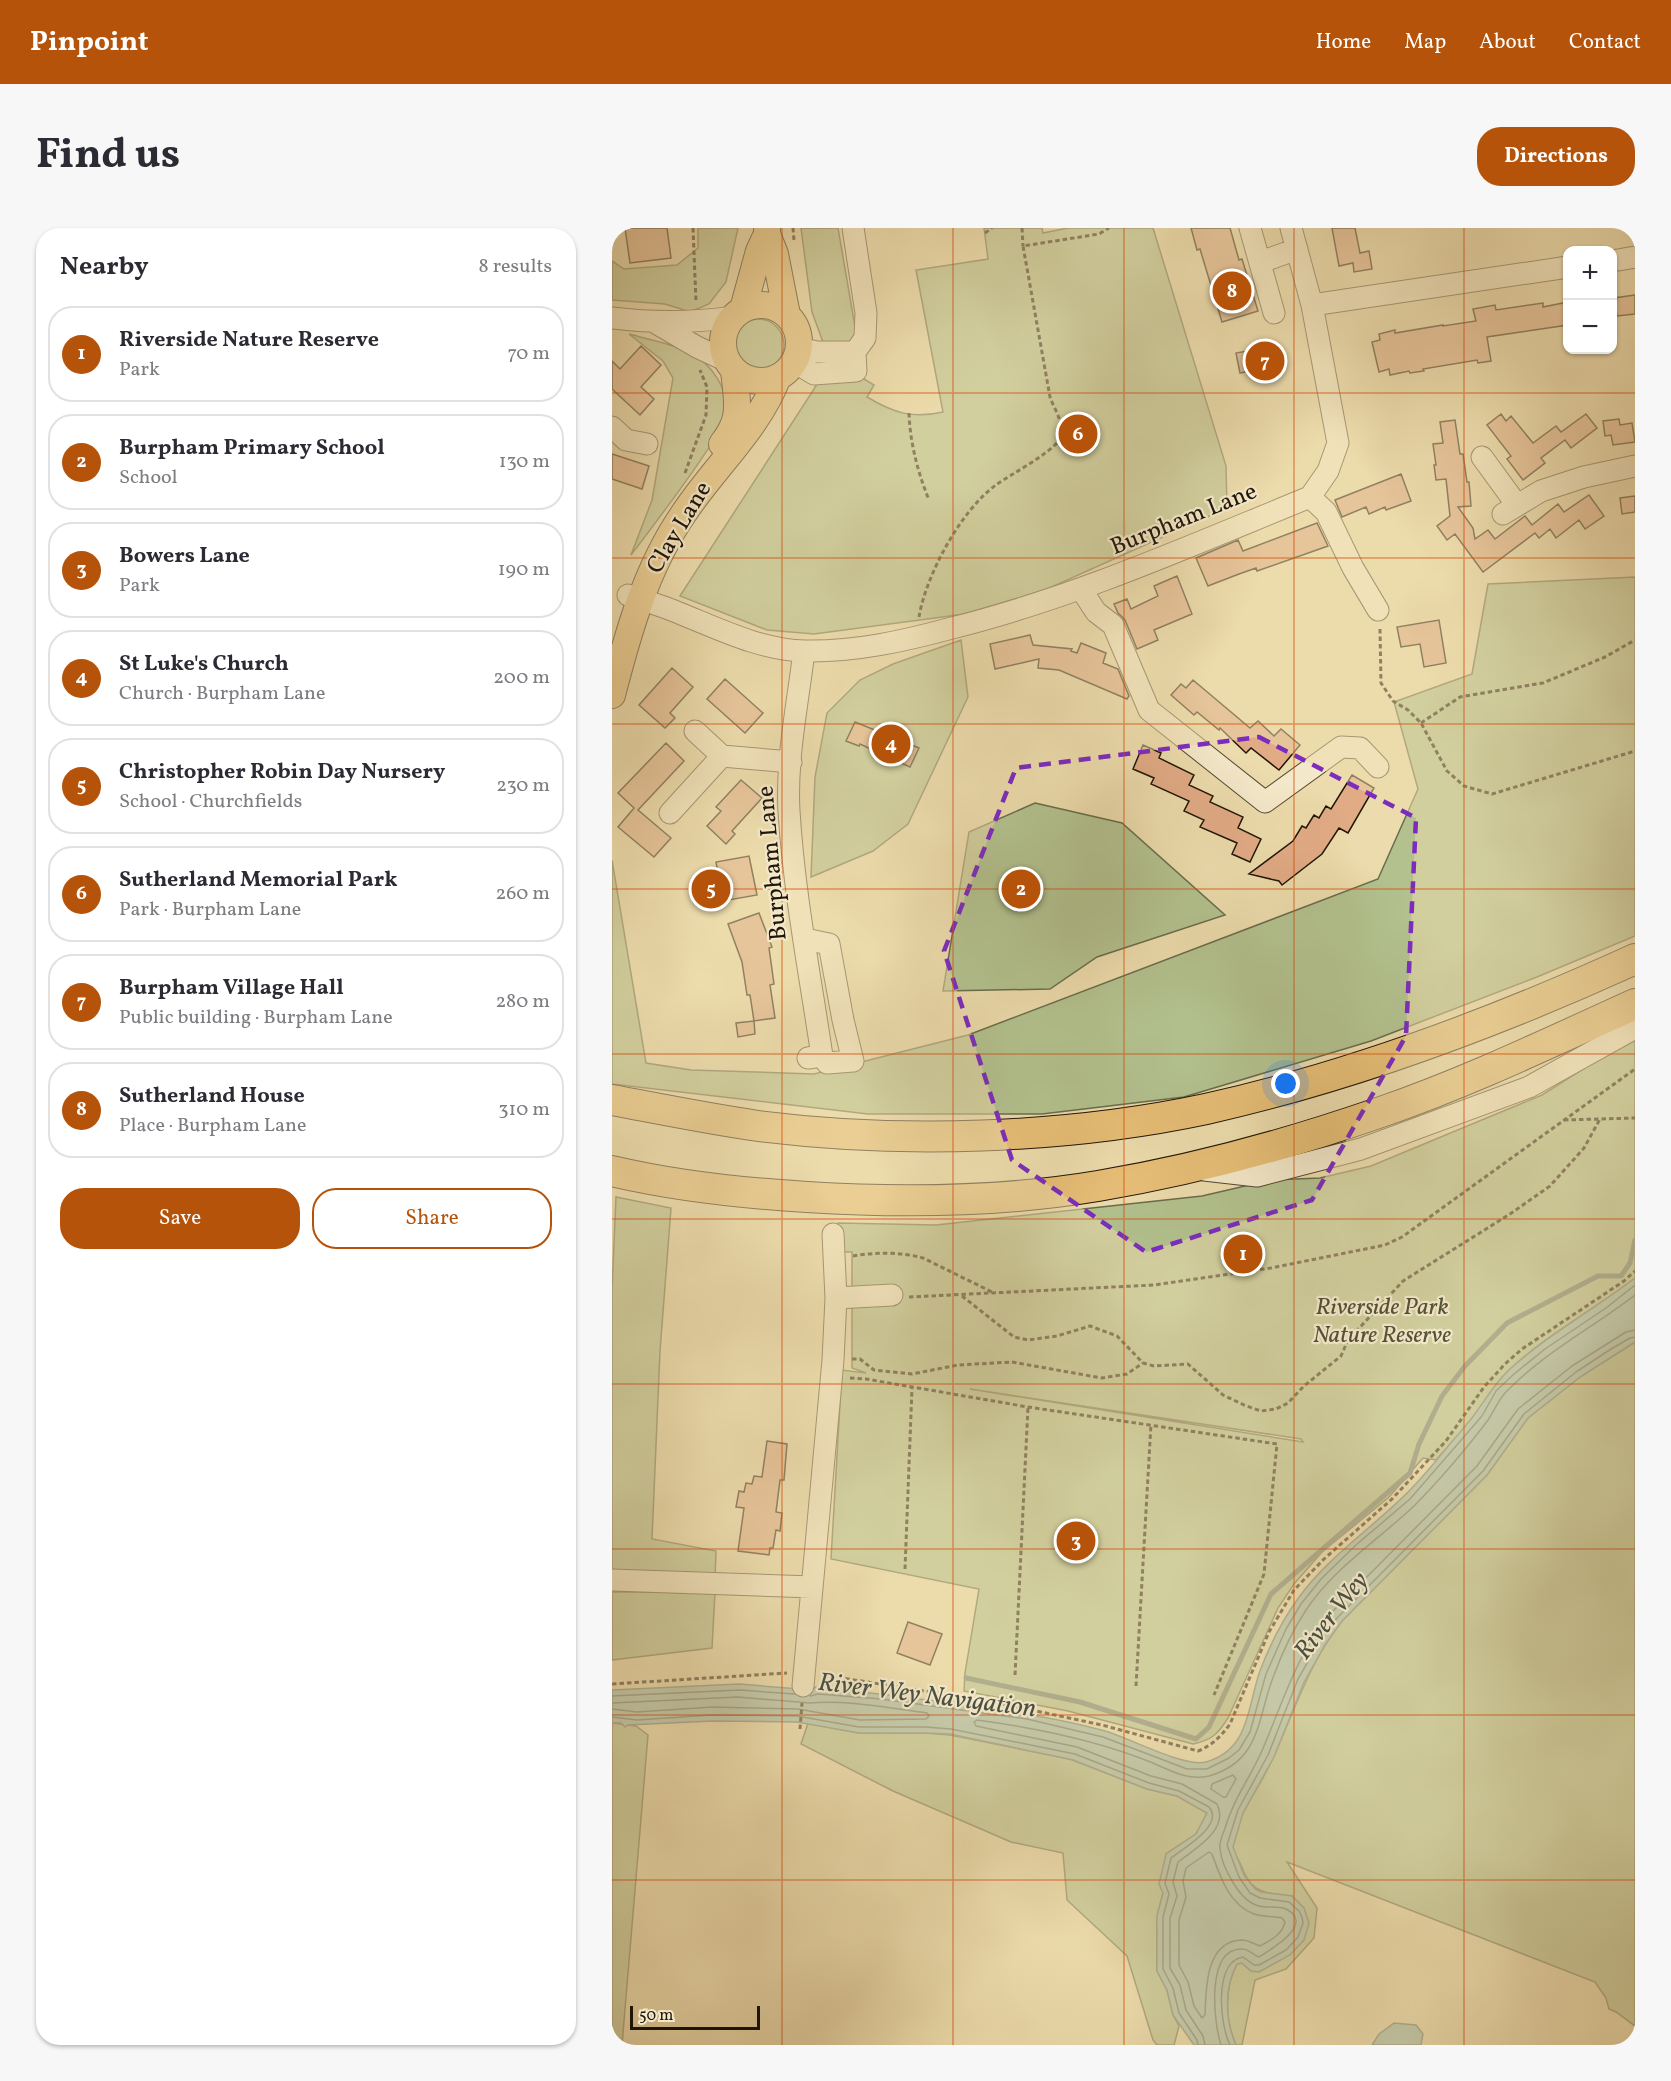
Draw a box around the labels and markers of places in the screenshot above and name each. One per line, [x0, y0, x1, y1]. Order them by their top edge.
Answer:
pin: 8 [1212, 268, 1252, 314]
pin: 7 [1246, 338, 1284, 384]
pin: 6 [1058, 412, 1098, 456]
pin: 4 [872, 722, 910, 766]
pin: 5 [692, 866, 730, 912]
pin: 2 [1002, 866, 1040, 912]
pin: 1 [1224, 1232, 1262, 1276]
pin: 3 [1056, 1518, 1096, 1564]

